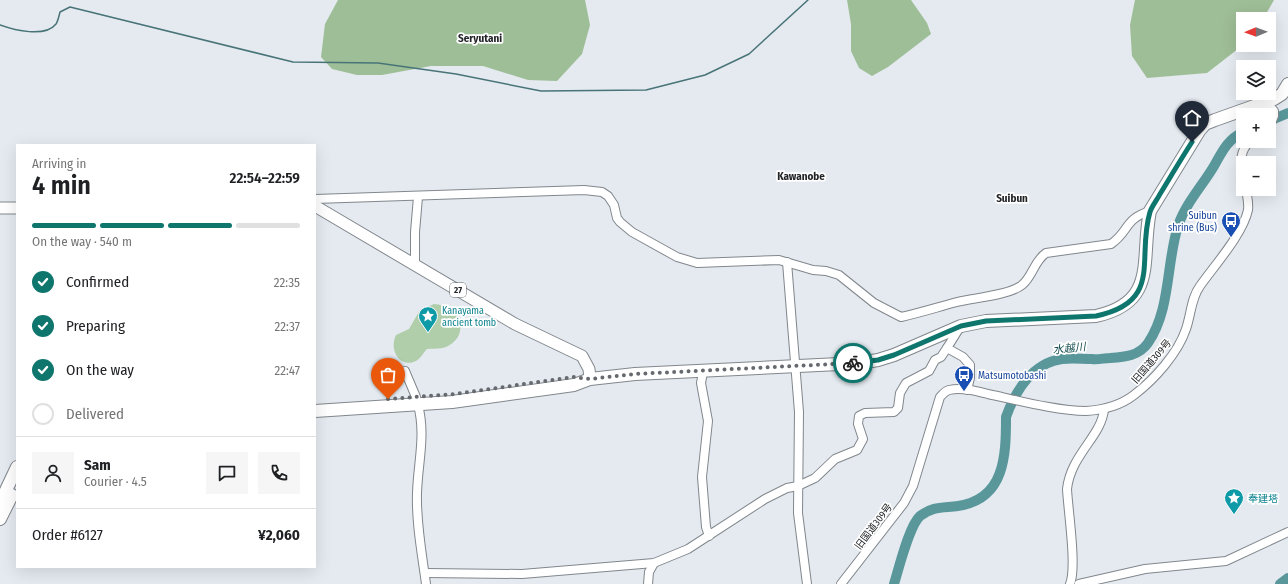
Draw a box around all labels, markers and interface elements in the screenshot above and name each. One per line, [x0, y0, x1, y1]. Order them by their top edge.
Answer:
north arrow [1236, 12, 1276, 52]
map controls [1236, 12, 1276, 196]
district label: Seryutani [458, 32, 502, 45]
button: layers [1236, 60, 1276, 100]
pin [1175, 101, 1209, 142]
icon: home [1181, 107, 1203, 129]
button: + [1236, 108, 1276, 148]
text: Arriving in [32, 156, 86, 171]
button: − [1236, 156, 1276, 196]
text: 22:54–22:59 [230, 169, 300, 187]
text: 4 min [32, 170, 91, 201]
district label: Kawanobe [777, 170, 825, 183]
district label: Suibun [996, 192, 1028, 205]
place label: Suibun shrine (Bus) [1168, 210, 1217, 234]
bus stop icon: Suibun shrine (Bus) [1220, 210, 1242, 238]
text: On the way · 540 m [32, 234, 132, 249]
icon: check [32, 271, 54, 293]
text: Confirmed [66, 273, 129, 291]
text: 22:35 [274, 275, 300, 290]
road number: 27 [450, 283, 466, 297]
place icon: Kanayama ancient tomb [417, 305, 439, 333]
place label: Kanayama ancient tomb [442, 305, 496, 329]
icon: check [32, 315, 54, 337]
text: Preparing [66, 317, 125, 335]
text: 22:37 [275, 319, 300, 334]
street label: 旧国道309号 [1129, 337, 1174, 386]
water label: 水越川 [1052, 340, 1087, 357]
courier [833, 343, 873, 383]
icon: bike [842, 352, 864, 374]
pin [371, 358, 405, 399]
icon: check [32, 359, 54, 381]
text: On the way [66, 361, 134, 379]
text: 22:47 [275, 363, 300, 378]
icon: bag [377, 364, 399, 386]
bus stop icon: Matsumotobashi [953, 364, 975, 392]
place label: Matsumotobashi [978, 370, 1046, 382]
text: Delivered [66, 405, 124, 423]
button: person [32, 452, 74, 494]
button: chat [206, 452, 248, 494]
button: phone [258, 452, 300, 494]
text: Sam [84, 456, 111, 474]
text: Courier · 4.5 [84, 474, 147, 489]
place icon: 奉建塔 [1223, 487, 1245, 515]
place label: 奉建塔 [1248, 493, 1278, 505]
street label: 旧国道309号 [853, 501, 895, 552]
text: Order #6127 [32, 526, 103, 544]
text: ¥2,060 [258, 526, 300, 544]

